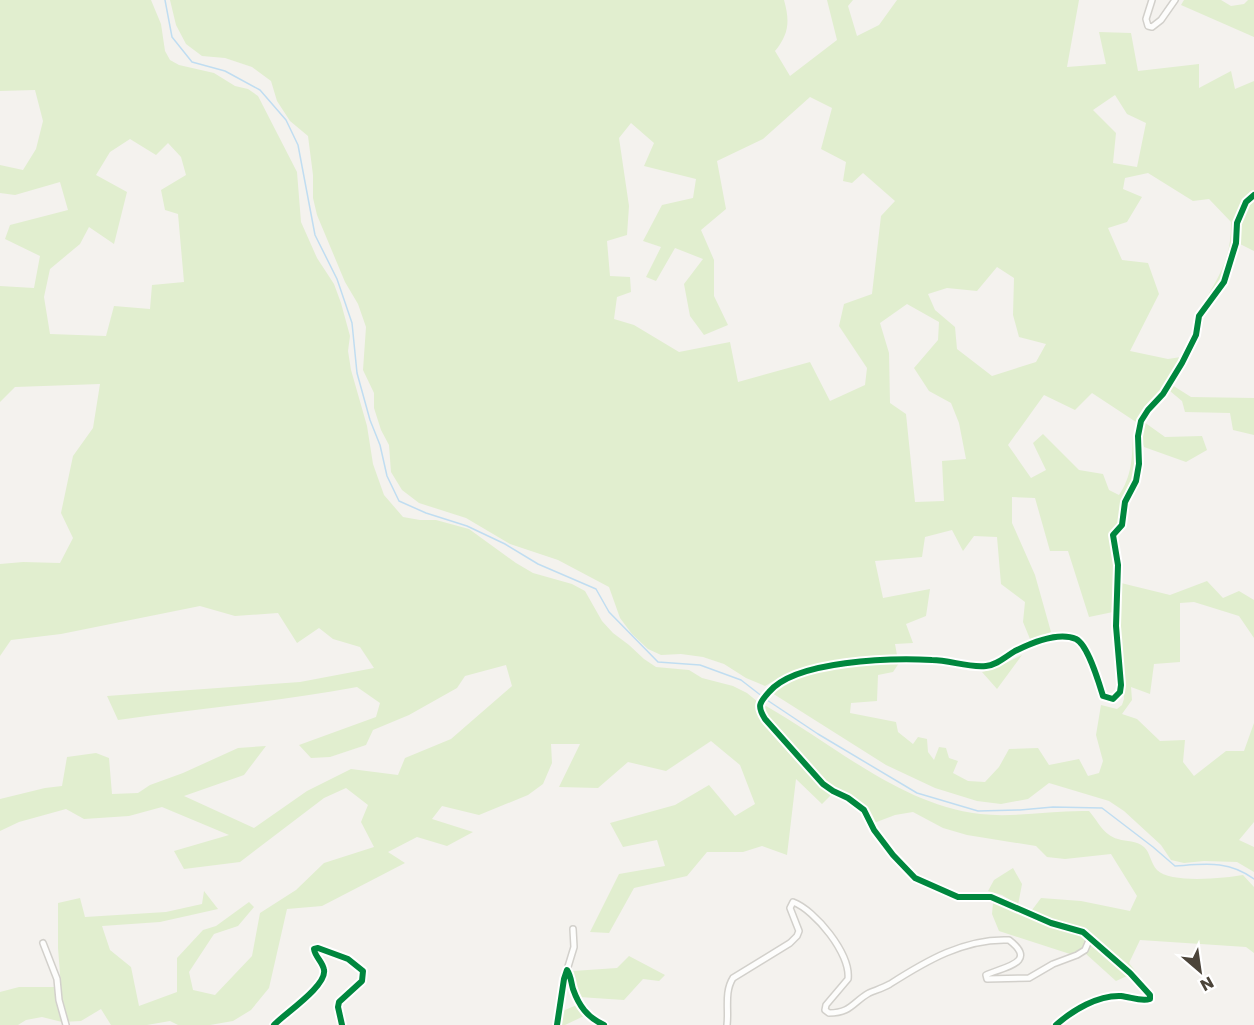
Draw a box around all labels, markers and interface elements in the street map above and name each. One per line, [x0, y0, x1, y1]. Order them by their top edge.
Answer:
north arrow [1170, 941, 1230, 1001]
text: N [1196, 971, 1218, 997]

